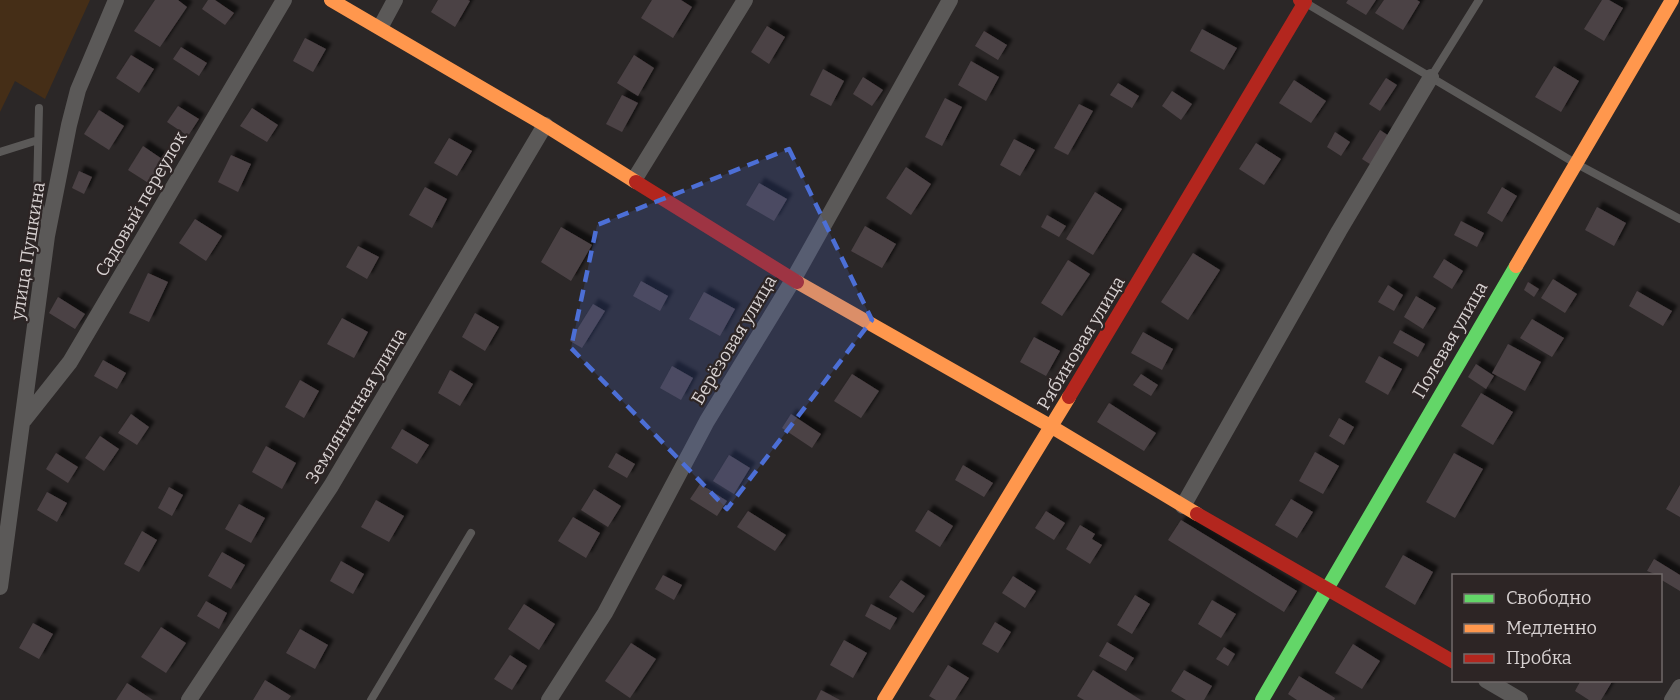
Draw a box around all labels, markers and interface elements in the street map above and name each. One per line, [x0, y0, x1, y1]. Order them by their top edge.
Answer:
street label: Садовый переулок [90, 127, 192, 281]
street label: улица Пушкина [6, 180, 50, 323]
street label: Берёзовая улица [687, 271, 781, 409]
street label: Рябиновая улица [1032, 272, 1130, 414]
street label: Полевая улица [1408, 278, 1492, 402]
street label: Земляничная улица [301, 324, 411, 488]
legend [1452, 574, 1662, 682]
text: Свободно [1506, 587, 1591, 609]
text: Медленно [1506, 617, 1597, 639]
text: Пробка [1506, 647, 1572, 669]

